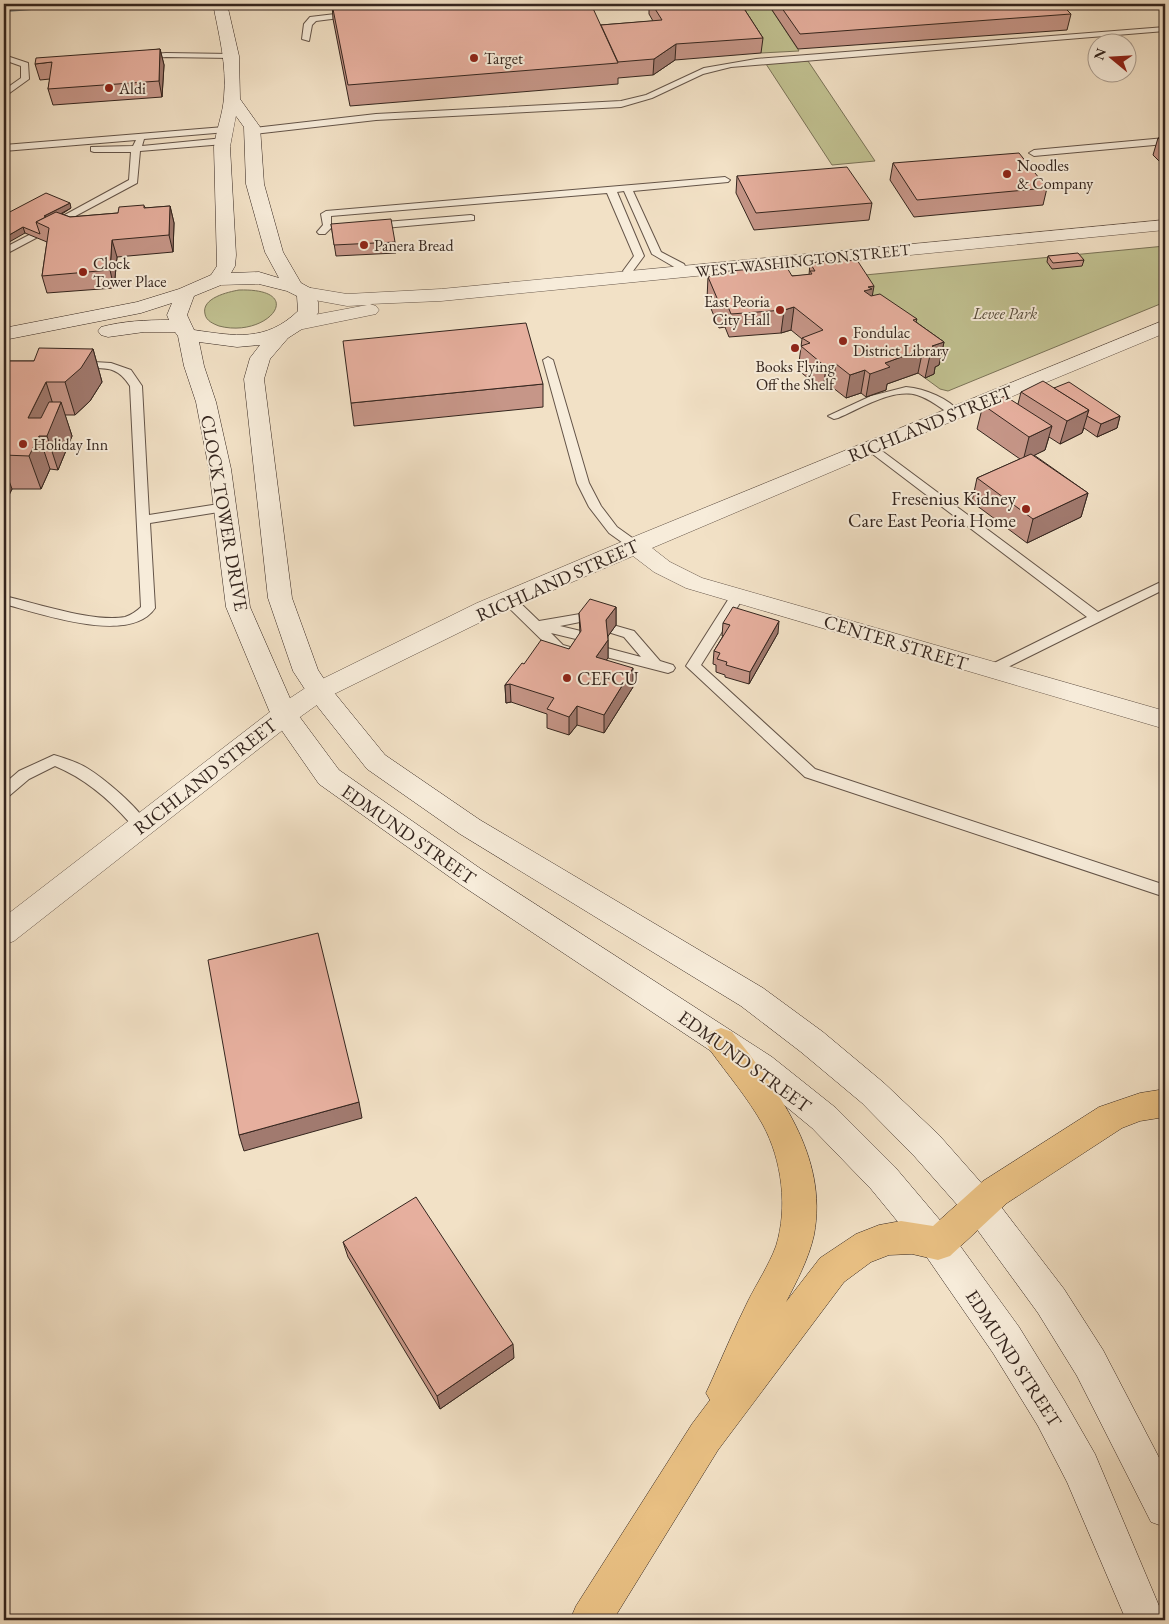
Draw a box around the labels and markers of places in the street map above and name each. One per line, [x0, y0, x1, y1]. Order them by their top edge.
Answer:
place label: Target [484, 48, 523, 69]
marker: Target [468, 52, 480, 64]
place label: Aldi [118, 78, 146, 99]
marker: Aldi [103, 82, 115, 94]
place label: Noodles & Company [1017, 155, 1094, 194]
marker: Noodles & Company [1001, 168, 1013, 180]
place label: Panera Bread [374, 235, 454, 256]
marker: Panera Bread [358, 239, 370, 251]
place label: Clock Tower Place [93, 253, 167, 292]
marker: Clock Tower Place [77, 266, 89, 278]
place label: East Peoria City Hall [704, 291, 771, 330]
marker: East Peoria City Hall [774, 304, 786, 316]
place label: Fondulac District Library [853, 322, 950, 361]
marker: Fondulac District Library [837, 335, 849, 347]
marker: Books Flying Off the Shelf [789, 342, 801, 354]
place label: Books Flying Off the Shelf [755, 356, 836, 395]
place label: Holiday Inn [33, 434, 109, 455]
marker: Holiday Inn [17, 438, 29, 450]
place label: Fresenius Kidney Care East Peoria Home [848, 486, 1017, 533]
marker: Fresenius Kidney Care East Peoria Home [1020, 503, 1032, 515]
place label: CEFCU [577, 666, 638, 691]
marker: CEFCU [561, 672, 573, 684]

